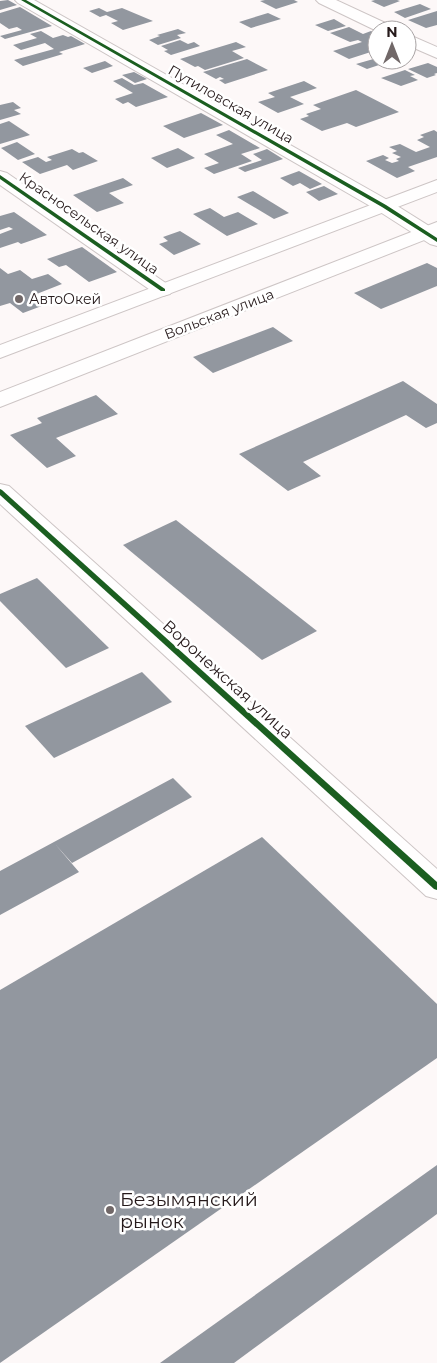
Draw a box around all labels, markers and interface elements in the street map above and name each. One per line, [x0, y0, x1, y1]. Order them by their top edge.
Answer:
north arrow [367, 20, 417, 70]
text: N [386, 23, 398, 41]
street label: Путиловская улица [165, 61, 297, 147]
street label: Красносельская улица [16, 168, 162, 278]
street label: Вольская улица [162, 285, 276, 343]
place label: АвтоОкей [29, 290, 101, 308]
marker: АвтоОкей [13, 293, 25, 305]
street label: Воронежская улица [159, 616, 296, 743]
place label: Безымянский рынок [120, 1188, 258, 1233]
marker: Безымянский рынок [104, 1204, 116, 1216]

